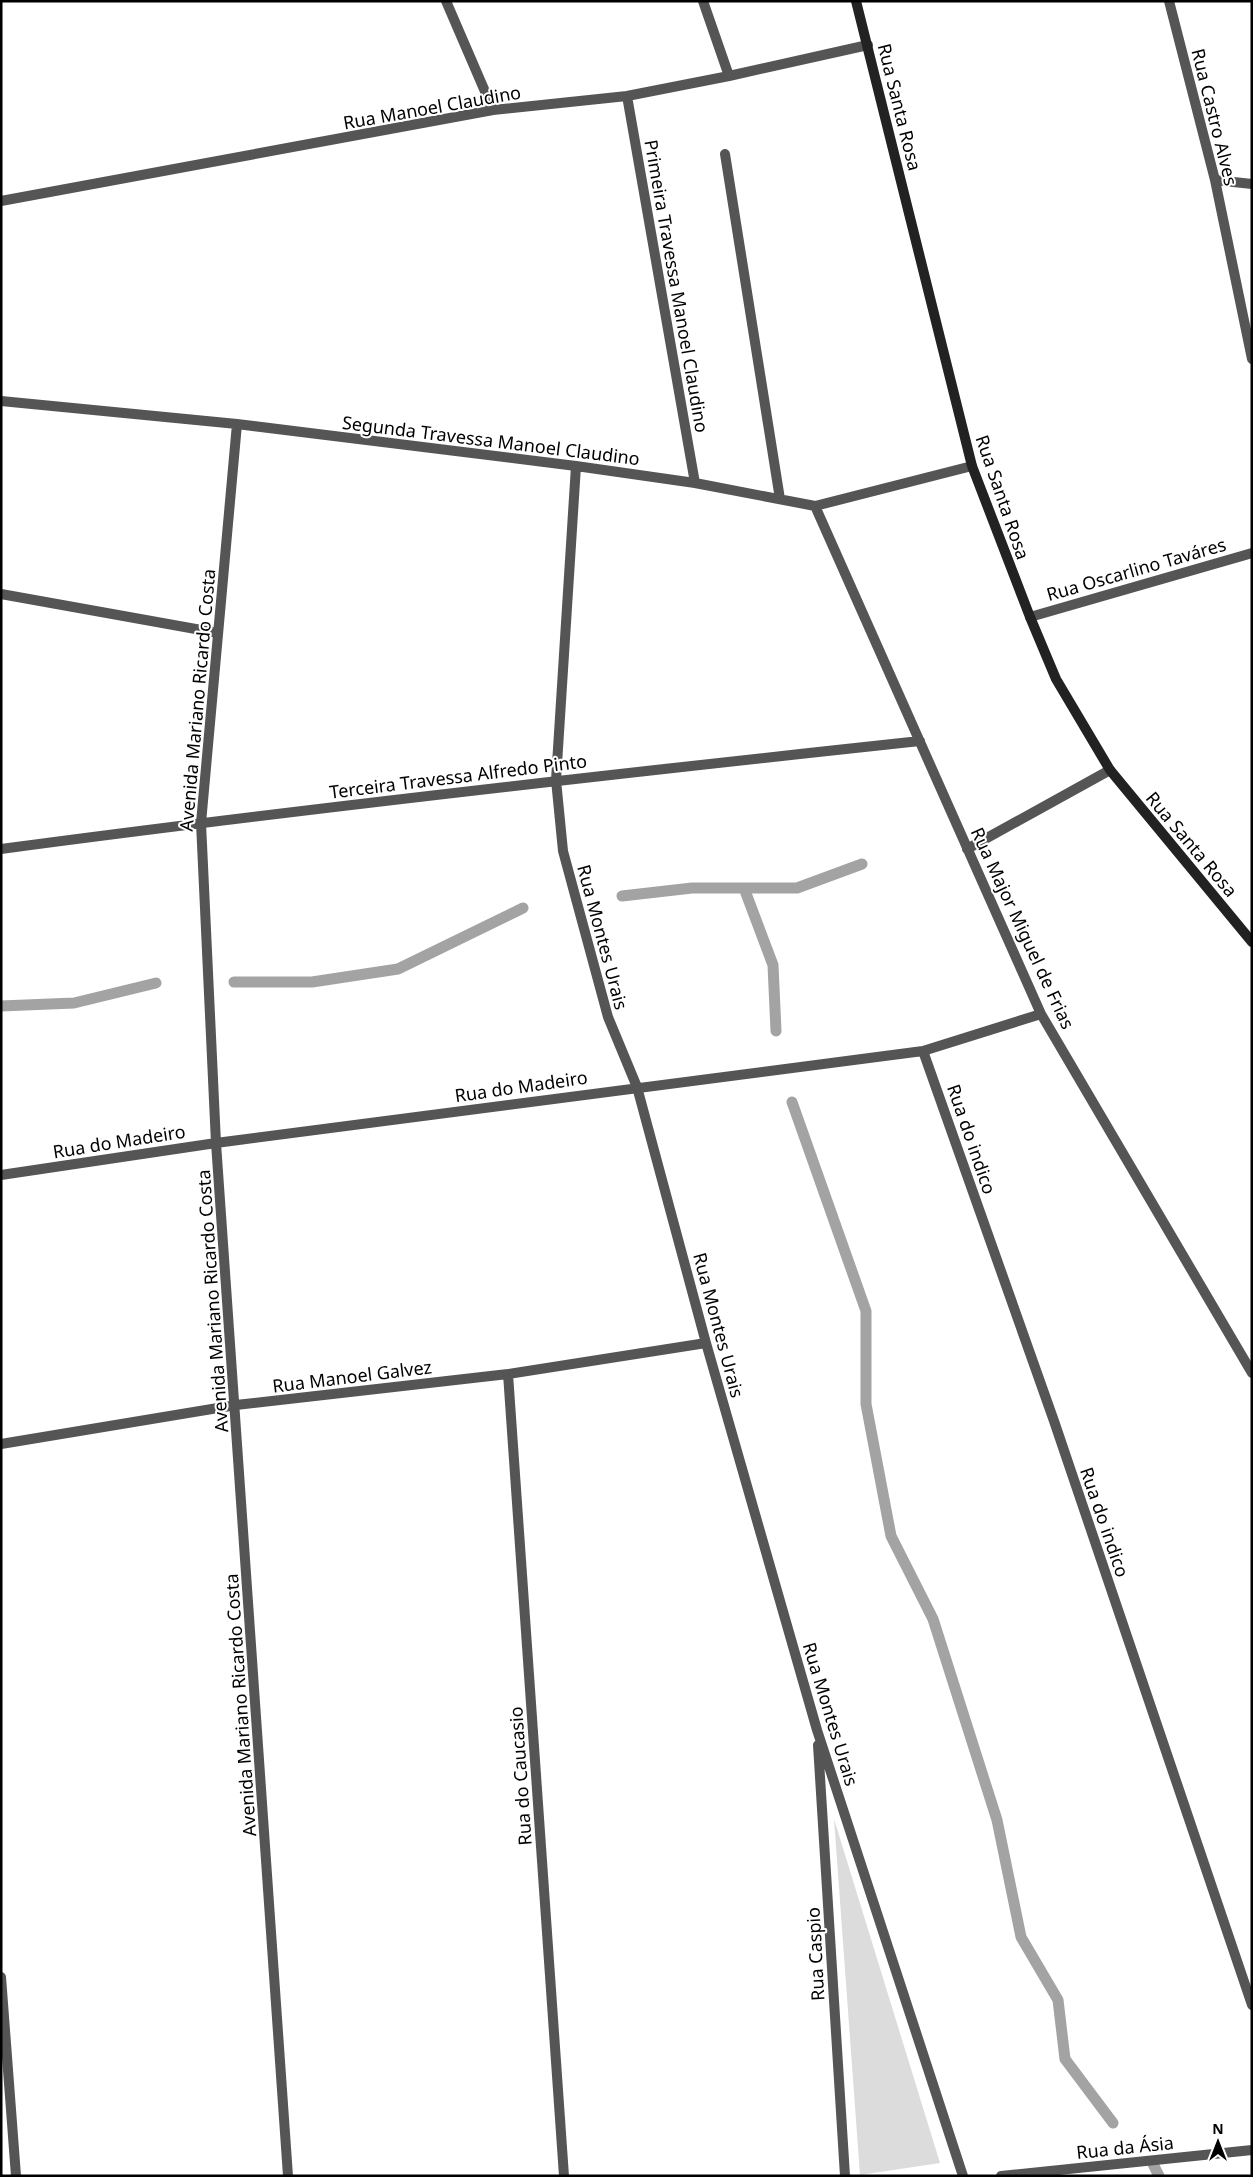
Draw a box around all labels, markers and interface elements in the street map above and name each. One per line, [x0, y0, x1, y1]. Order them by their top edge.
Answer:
street label: Rua Santa Rosa [873, 41, 927, 173]
street label: Rua Castro Alves [1186, 46, 1244, 188]
street label: Rua Manoel Claudino [341, 80, 523, 134]
street label: Primeira Travessa Manoel Claudino [639, 138, 715, 434]
street label: Segunda Travessa Manoel Claudino [341, 410, 641, 470]
street label: Rua Santa Rosa [970, 431, 1036, 563]
street label: Rua Oscarlino Taváres [1043, 532, 1229, 606]
street label: Avenida Mariano Ricardo Costa [174, 568, 220, 832]
street label: Terceira Travessa Alfredo Pinto [328, 748, 588, 804]
street label: Rua Santa Rosa [1141, 786, 1243, 902]
street label: Rua Major Miguel de Frias [966, 823, 1080, 1033]
street label: Rua Montes Urais [572, 862, 634, 1012]
street label: Rua do Madeiro [453, 1065, 589, 1107]
street label: Rua do indico [942, 1081, 1002, 1197]
street label: Rua do Madeiro [51, 1119, 187, 1163]
street label: Avenida Mariano Ricardo Costa [191, 1169, 233, 1433]
street label: Rua Montes Urais [688, 1250, 750, 1400]
street label: Rua Manoel Galvez [271, 1354, 433, 1398]
street label: Rua do indico [1075, 1464, 1135, 1580]
street label: Avenida Mariano Ricardo Costa [219, 1573, 261, 1837]
street label: Rua Montes Urais [798, 1639, 864, 1789]
street label: Rua do Caucasio [503, 1706, 537, 1846]
street label: Rua Caspio [801, 1907, 829, 2001]
north arrow [1193, 2117, 1243, 2167]
text: N [1212, 2119, 1224, 2138]
street label: Rua da Ásia [1075, 2130, 1175, 2164]

